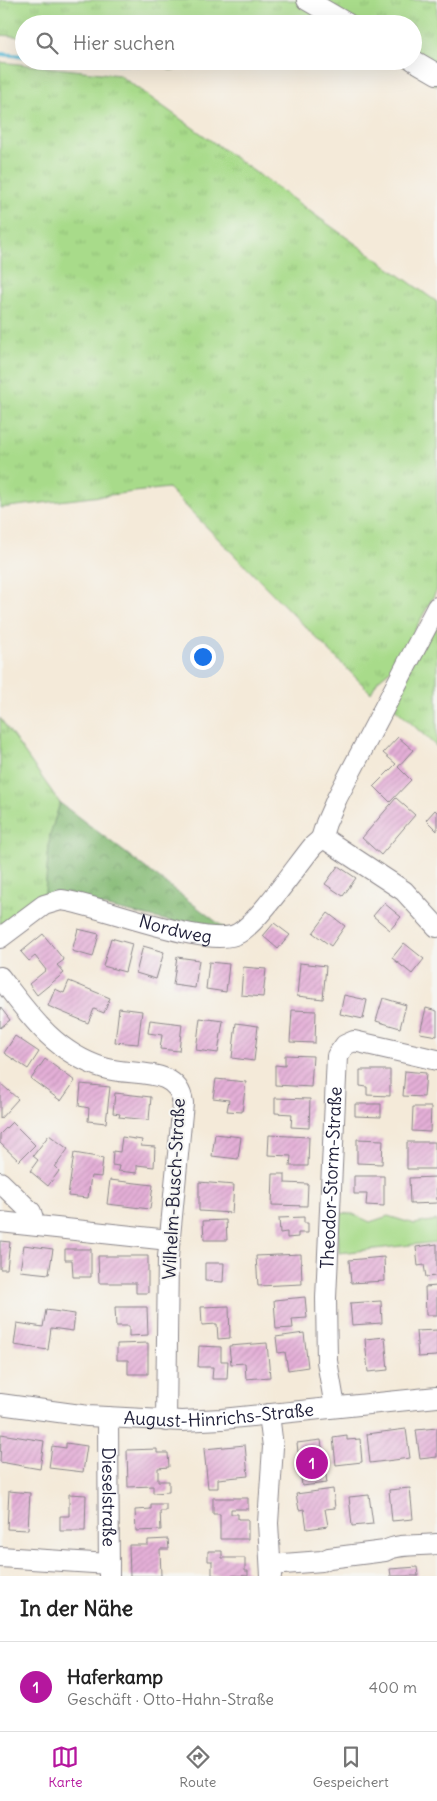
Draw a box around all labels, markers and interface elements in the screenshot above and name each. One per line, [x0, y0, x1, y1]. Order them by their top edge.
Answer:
search box [15, 15, 422, 70]
icon: search [33, 29, 61, 57]
text: Hier suchen [73, 31, 175, 55]
your location [190, 644, 216, 670]
street label: Nordweg [136, 909, 213, 948]
street label: Theodor-Storm-Straße [315, 1086, 347, 1270]
street label: Wilhelm-Busch-Straße [157, 1098, 190, 1280]
street label: August-Hinrichs-Straße [123, 1398, 315, 1432]
pin: 1 [296, 1444, 328, 1482]
street label: Dieselstraße [97, 1447, 121, 1547]
text: In der Nähe [20, 1595, 133, 1622]
text: Haferkamp [67, 1665, 163, 1689]
text: 1 [33, 1677, 39, 1697]
text: 400 m [369, 1677, 417, 1697]
text: Geschäft · Otto-Hahn-Straße [67, 1689, 274, 1709]
tab: Karte [48, 1743, 83, 1791]
tab: Route [179, 1743, 216, 1791]
tab: Gespeichert [313, 1743, 389, 1791]

